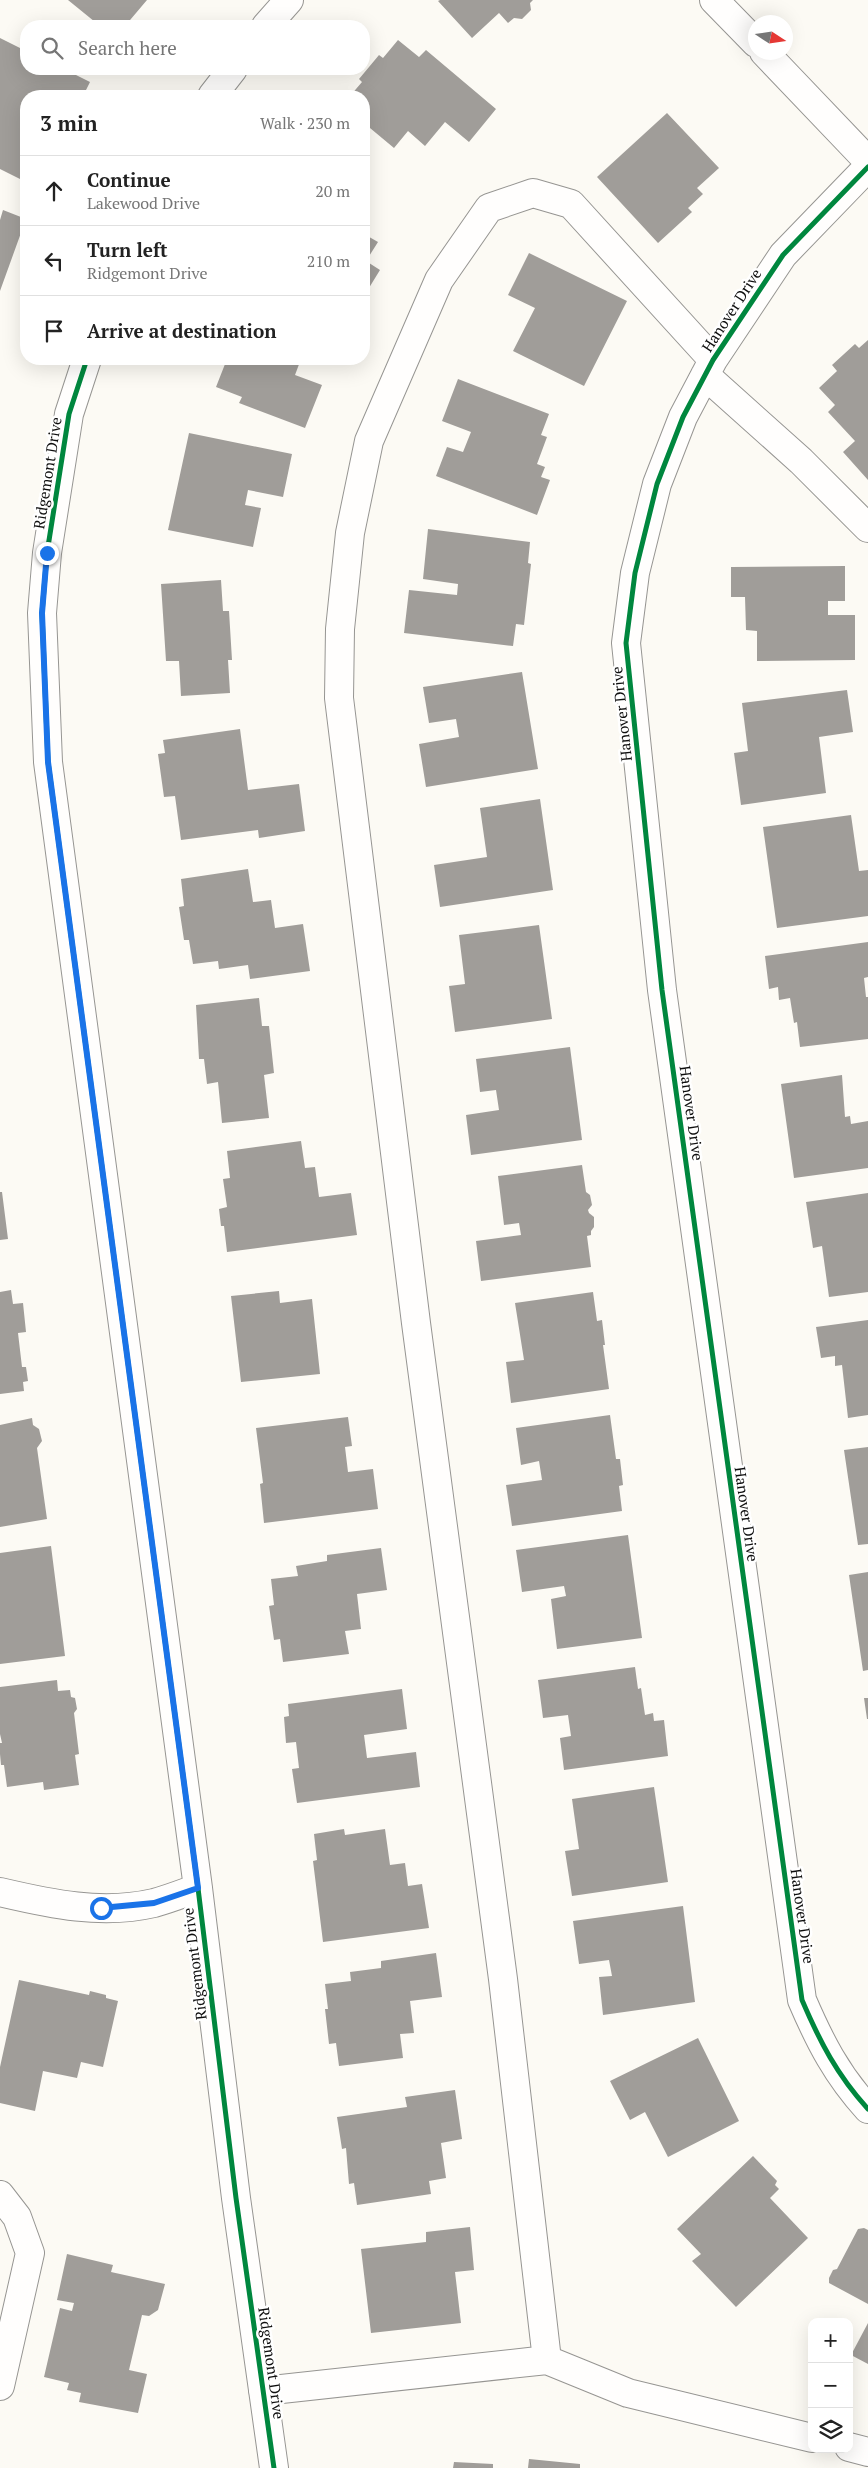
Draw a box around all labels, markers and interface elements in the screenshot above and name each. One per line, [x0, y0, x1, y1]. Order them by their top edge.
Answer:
north arrow [748, 15, 793, 60]
search box [20, 20, 370, 75]
icon: search [38, 34, 66, 62]
text: Search here [78, 35, 177, 60]
text: 3 min [40, 109, 97, 137]
text: Walk · 230 m [260, 112, 350, 134]
text: Continue [87, 167, 171, 192]
icon: ahead [40, 177, 68, 205]
text: 20 m [315, 180, 350, 202]
text: Lakewood Drive [87, 192, 200, 214]
text: Turn left [87, 237, 168, 262]
icon: left [40, 247, 68, 275]
text: 210 m [307, 250, 350, 272]
text: Ridgemont Drive [87, 262, 208, 284]
street label: Hanover Drive [697, 265, 765, 355]
icon: arrive [40, 317, 68, 345]
text: Arrive at destination [87, 318, 276, 343]
street label: Ridgemont Drive [28, 416, 66, 530]
route end [36, 542, 59, 565]
street label: Hanover Drive [606, 665, 636, 763]
street label: Hanover Drive [675, 1064, 709, 1162]
street label: Hanover Drive [730, 1465, 764, 1563]
street label: Hanover Drive [786, 1867, 820, 1965]
route start [90, 1897, 113, 1920]
street label: Ridgemont Drive [177, 1907, 211, 2021]
street label: Ridgemont Drive [254, 2306, 290, 2420]
map controls [808, 2318, 853, 2453]
button: + [808, 2318, 853, 2363]
button: − [808, 2363, 853, 2408]
button: layers [808, 2408, 853, 2453]

